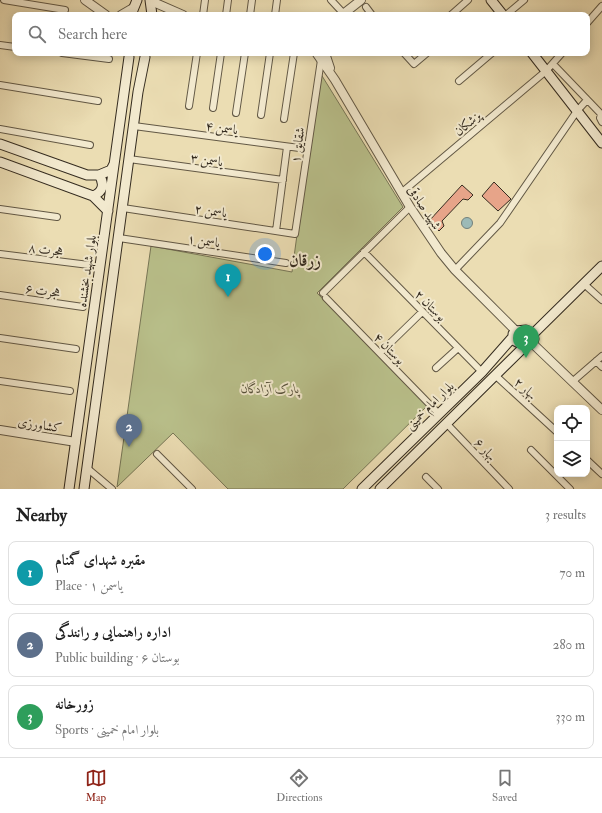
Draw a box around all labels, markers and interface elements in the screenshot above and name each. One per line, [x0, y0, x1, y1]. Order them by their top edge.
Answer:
search box [12, 12, 590, 56]
icon: search [26, 23, 48, 45]
text: Search here [58, 25, 127, 44]
street label: پزشکان [451, 107, 486, 140]
street label: یاسمن ۴ [204, 118, 241, 139]
street label: شقایق ۱ [288, 126, 308, 164]
street label: یاسمن ۳ [189, 150, 226, 171]
street label: شهید صادقی [404, 182, 444, 233]
street label: یاسمن ۲ [193, 201, 230, 222]
street label: یاسمن ۱ [186, 231, 223, 252]
street label: بلوار شهید بخشنده [74, 234, 100, 308]
street label: هجرت ۸ [27, 240, 64, 260]
your location [255, 244, 275, 264]
district label: زرقان [289, 250, 321, 271]
pin: 1 [215, 264, 241, 297]
street label: هجرت ۶ [24, 281, 61, 301]
street label: بوستان ۲ [411, 287, 449, 325]
pin: 3 [513, 325, 539, 358]
street label: بوستان ۴ [370, 329, 408, 368]
street label: بهار ۲ [511, 374, 540, 403]
street label: بلوار امام خمینی [402, 378, 460, 435]
park label: پارک آزادگان [241, 381, 301, 398]
map controls [554, 405, 590, 477]
button: locate [554, 405, 590, 441]
street label: کشاورزی [17, 414, 63, 436]
pin: 2 [116, 414, 142, 447]
street label: بهار ۶ [471, 435, 500, 464]
button: layers [554, 441, 590, 477]
text: Nearby [16, 505, 67, 526]
text: 3 results [545, 507, 586, 523]
text: مقبره شهدای گمنام [55, 551, 146, 570]
text: 1 [28, 565, 32, 581]
text: 70 m [560, 565, 585, 581]
text: Place · یاسمن ۱ [55, 578, 123, 594]
text: اداره راهنمایی و رانندگی [55, 623, 171, 642]
text: 2 [27, 637, 33, 653]
text: 280 m [553, 637, 585, 653]
text: Public building · بوستان ۶ [55, 650, 179, 666]
text: زورخانه [55, 695, 94, 714]
text: 3 [28, 709, 33, 725]
text: 330 m [556, 709, 585, 725]
text: Sports · بلوار امام خمینی [55, 722, 159, 738]
tab: Map [85, 767, 107, 804]
tab: Directions [276, 767, 323, 804]
tab: Saved [492, 767, 517, 804]

